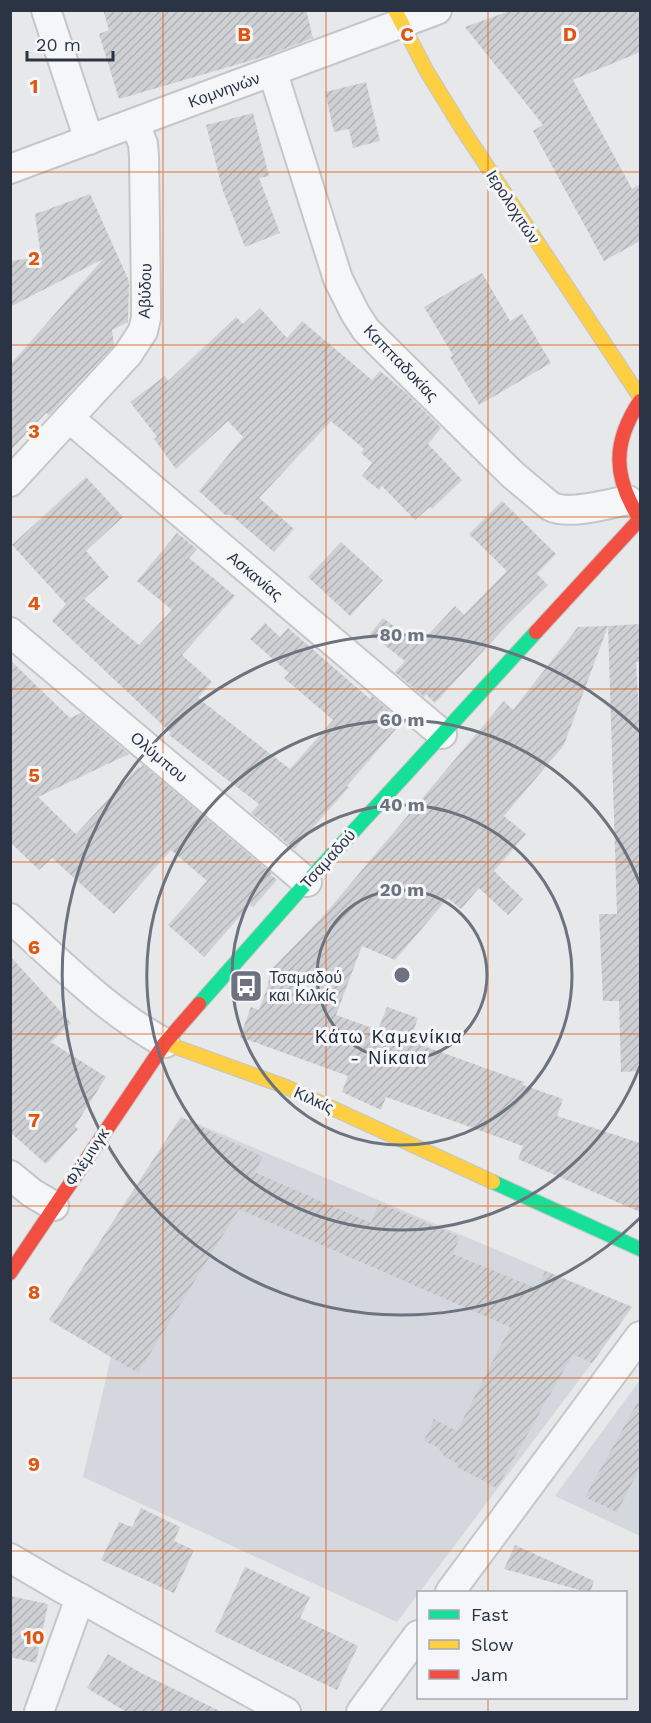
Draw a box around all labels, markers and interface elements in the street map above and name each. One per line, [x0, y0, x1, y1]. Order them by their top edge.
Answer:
text: B [237, 22, 251, 46]
text: C [400, 22, 414, 46]
text: D [563, 22, 577, 46]
scale bar [27, 24, 112, 62]
text: 20 m [36, 34, 81, 55]
street label: Κομνηνών [186, 68, 262, 112]
text: 1 [30, 74, 38, 98]
street label: Ιερολοχιτών [482, 167, 544, 247]
text: 2 [28, 246, 40, 270]
street label: Αβύδου [135, 263, 155, 319]
street label: Καππαδοκίας [360, 321, 442, 405]
text: 3 [28, 419, 40, 443]
street label: Ασκανίας [224, 547, 287, 605]
text: 4 [28, 591, 41, 615]
text: 80 m [380, 624, 424, 645]
text: 60 m [380, 709, 424, 730]
street label: Ολύμπου [127, 728, 191, 786]
text: 5 [28, 763, 40, 787]
text: 40 m [379, 794, 425, 815]
street label: Τσαμαδού [297, 826, 359, 892]
text: 20 m [380, 879, 424, 900]
text: 6 [28, 935, 40, 959]
centre of rings [392, 965, 412, 985]
bus stop icon: Τσαμαδού και Κιλκίς [228, 968, 264, 1004]
place label: Τσαμαδού και Κιλκίς [269, 968, 342, 1005]
district label: Κάτω Καμενίκια - Νίκαια [315, 1026, 463, 1068]
street label: Κιλκίς [291, 1083, 337, 1117]
text: 7 [28, 1108, 40, 1132]
street label: Φλέμινγκ [61, 1124, 114, 1189]
text: 8 [28, 1280, 40, 1304]
text: 9 [28, 1452, 40, 1476]
legend [417, 1591, 627, 1699]
text: Fast [471, 1604, 509, 1625]
text: 10 [23, 1625, 45, 1649]
text: Slow [471, 1634, 514, 1655]
text: Jam [471, 1664, 508, 1685]

